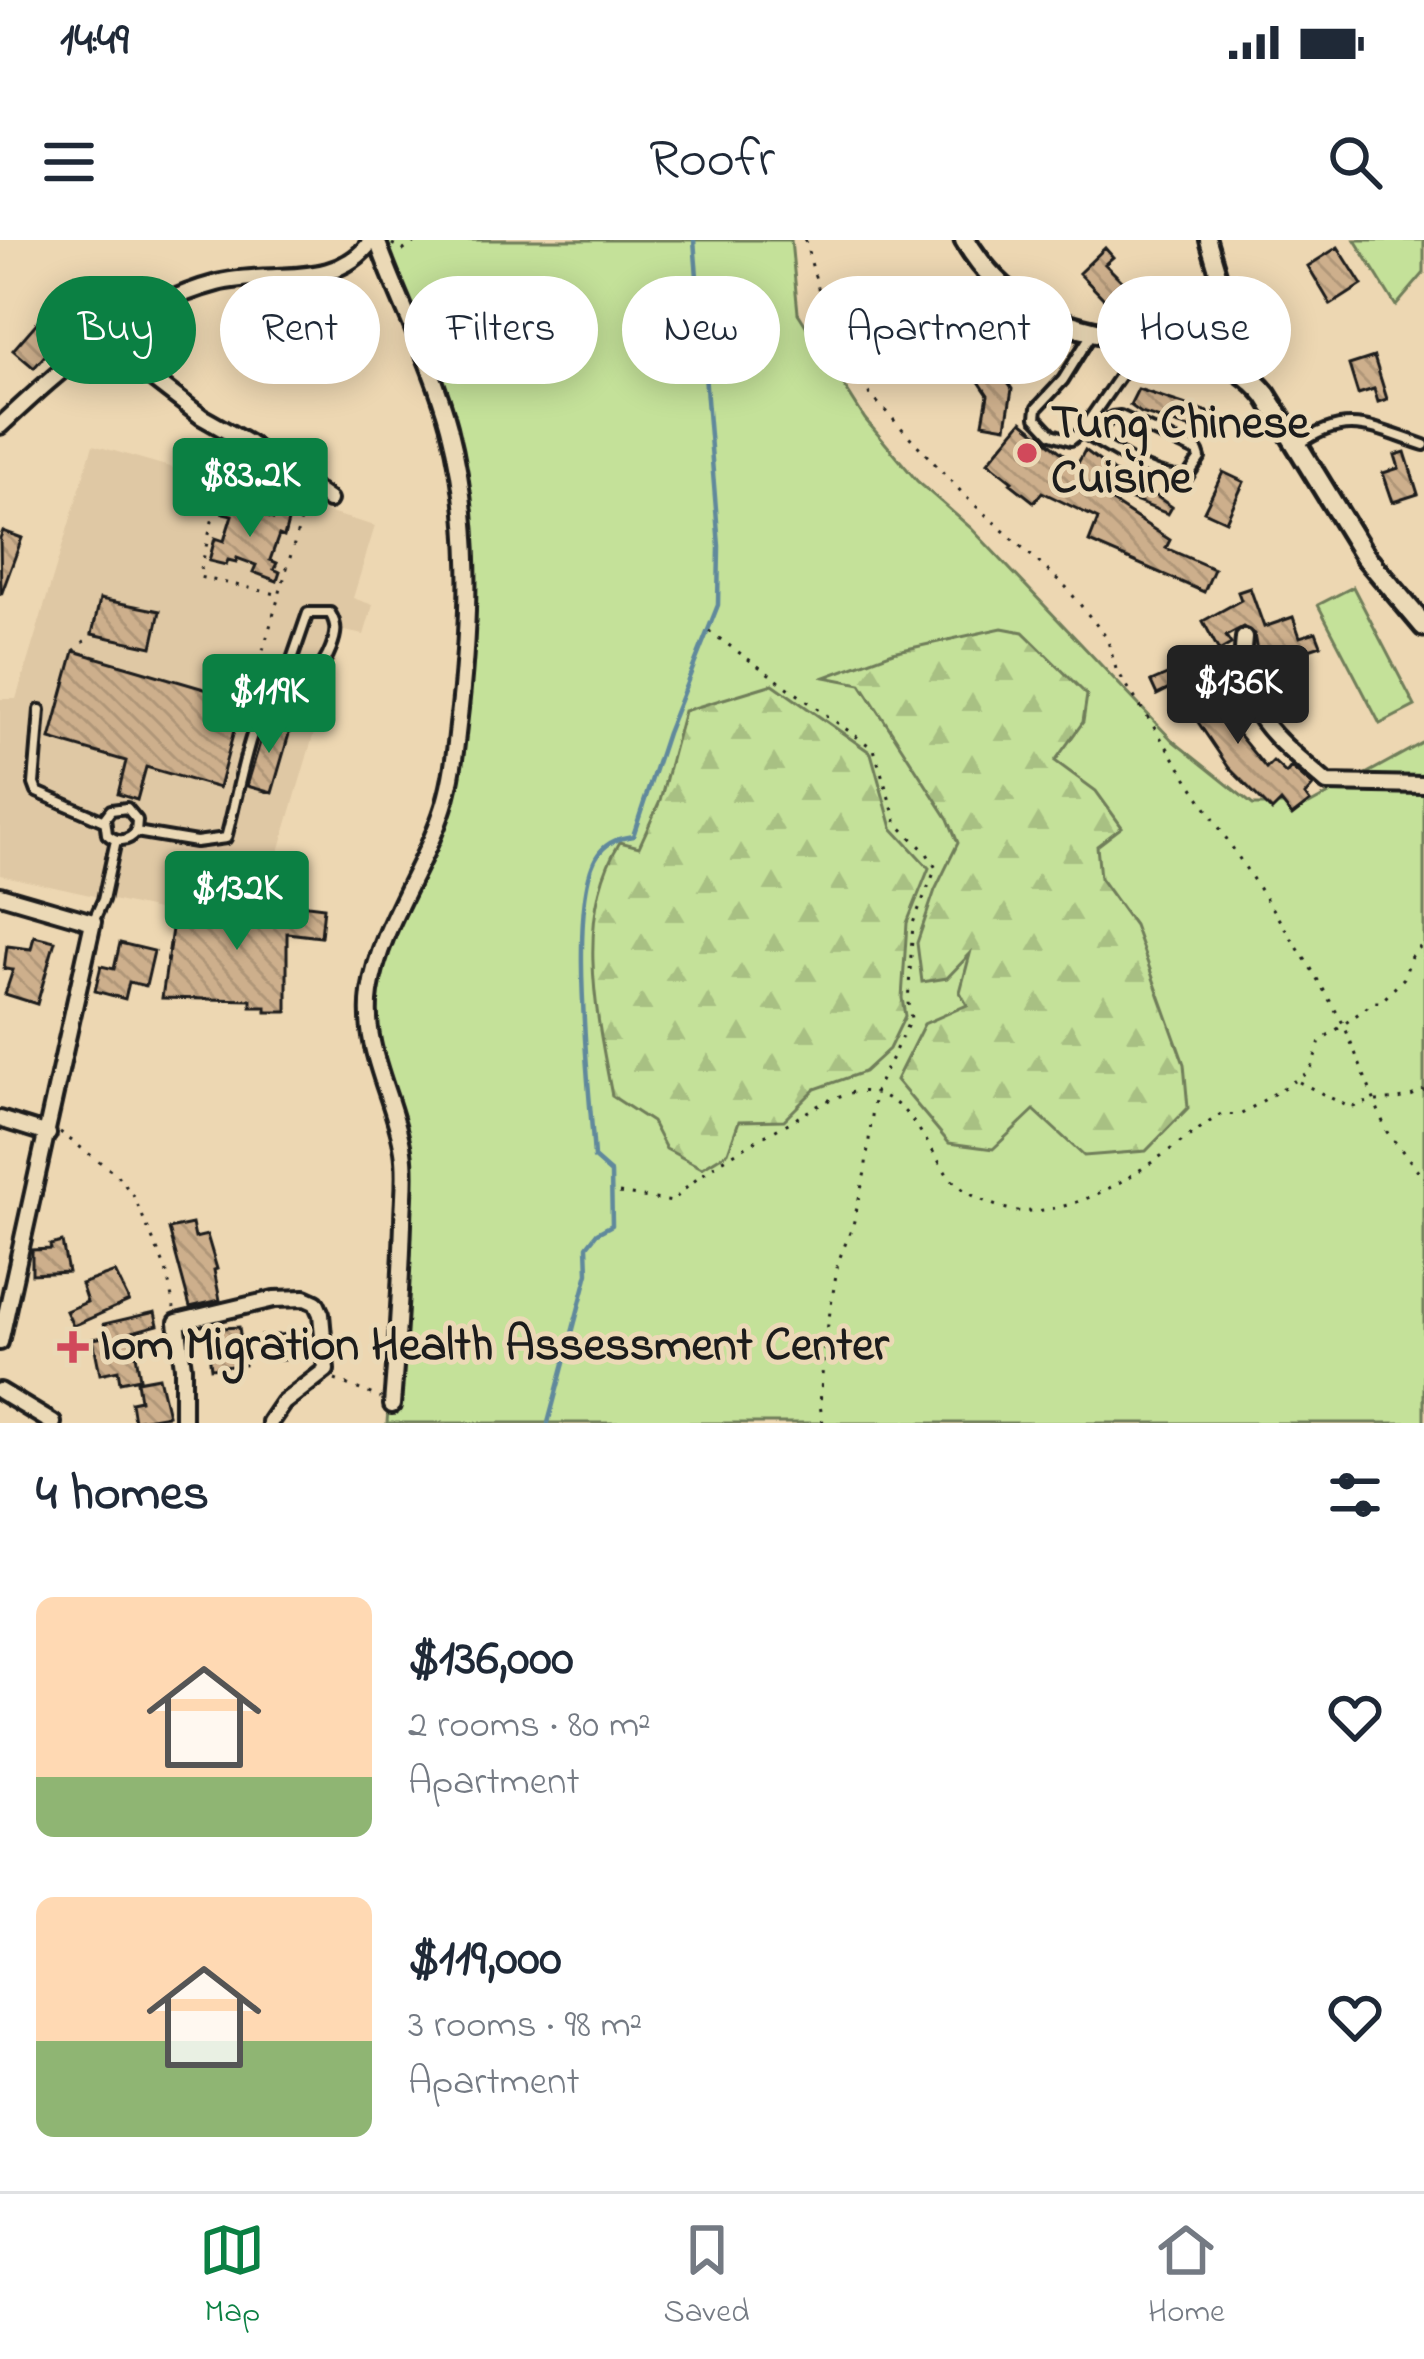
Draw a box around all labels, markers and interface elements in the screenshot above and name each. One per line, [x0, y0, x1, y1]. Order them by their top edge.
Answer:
text: 14:49 [60, 9, 129, 75]
text: Roofr [649, 123, 775, 201]
icon: menu [36, 129, 102, 195]
icon: search [1322, 129, 1388, 195]
chip: Buy [36, 276, 196, 384]
chip: Rent [220, 276, 380, 384]
chip: Filters [404, 276, 598, 384]
chip: New [622, 276, 780, 384]
chip: Apartment [804, 276, 1073, 384]
chip: House [1097, 276, 1291, 384]
place label: Tung Chinese Cuisine [1051, 390, 1311, 515]
pin: $83.2K [152, 438, 348, 540]
marker: Tung Chinese Cuisine [1014, 440, 1040, 466]
text: $83.2K [200, 448, 300, 505]
pin: $136K [1154, 645, 1322, 747]
pin: $119K [185, 654, 353, 756]
text: $136K [1194, 655, 1282, 712]
text: $119K [229, 664, 309, 721]
pin: $132K [153, 851, 321, 953]
text: $132K [192, 861, 282, 918]
place label: Iom Migration Health Assessment Center [100, 1312, 890, 1384]
marker: Iom Migration Health Assessment Center [57, 1331, 89, 1363]
text: 4 homes [36, 1458, 209, 1533]
icon: filters [1322, 1462, 1388, 1528]
text: $136,000 [408, 1623, 573, 1698]
icon: home [132, 1645, 276, 1789]
icon: heart [1322, 1684, 1388, 1750]
text: 2 rooms · 80 m² [408, 1698, 651, 1755]
text: Apartment [408, 1755, 580, 1812]
text: $119,000 [408, 1923, 562, 1998]
icon: home [132, 1945, 276, 2089]
icon: heart [1322, 1984, 1388, 2050]
text: 3 rooms · 98 m² [408, 1998, 642, 2055]
text: Apartment [408, 2055, 580, 2112]
tab: Map [199, 2217, 265, 2337]
tab: Saved [664, 2217, 750, 2337]
tab: Home [1148, 2217, 1225, 2337]

